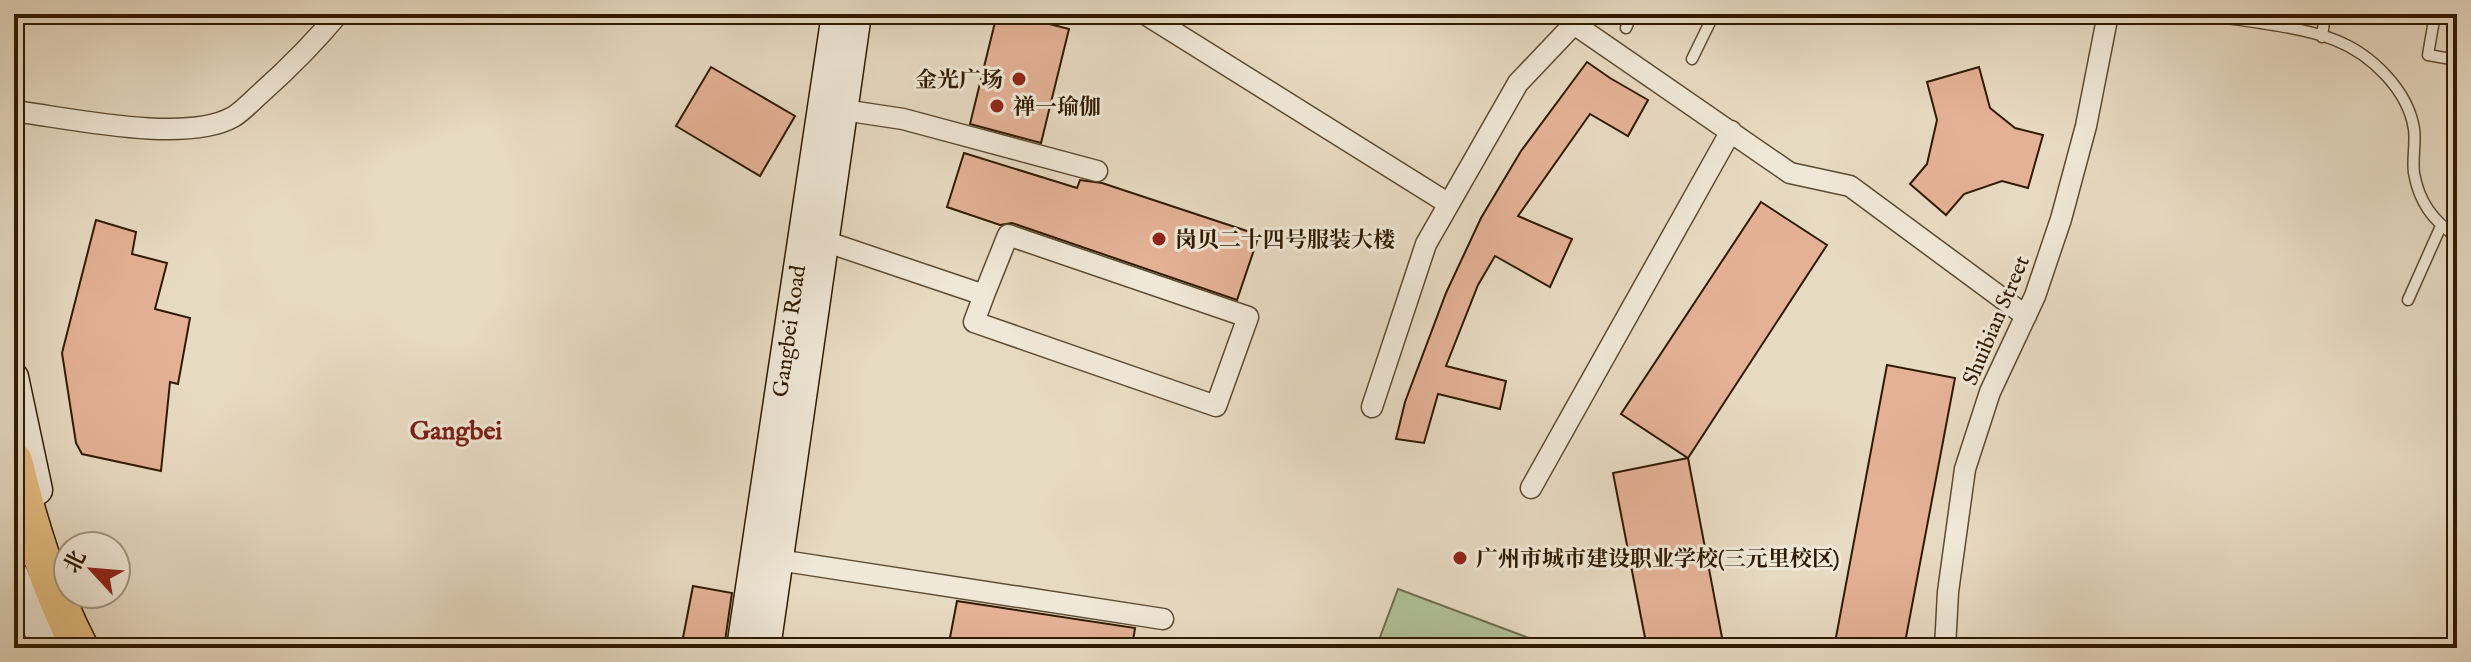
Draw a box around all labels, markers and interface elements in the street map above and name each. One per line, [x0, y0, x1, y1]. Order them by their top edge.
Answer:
place label: 金光广场 [915, 67, 1003, 95]
marker: 金光广场 [1010, 70, 1028, 88]
place label: 禅一瑜伽 [1013, 94, 1101, 122]
marker: 禅一瑜伽 [988, 97, 1006, 115]
place label: 岗贝二十四号服装大楼 [1175, 227, 1395, 255]
marker: 岗贝二十四号服装大楼 [1150, 230, 1168, 248]
street label: Shuibian Street [1957, 251, 2037, 390]
street label: Gangbei Road [767, 263, 813, 399]
district label: Gangbei [410, 415, 502, 448]
north arrow [52, 530, 132, 610]
text: 北 [58, 546, 93, 578]
place label: 广州市城市建设职业学校(三元里校区) [1476, 546, 1839, 574]
marker: 广州市城市建设职业学校(三元里校区) [1451, 549, 1469, 567]

